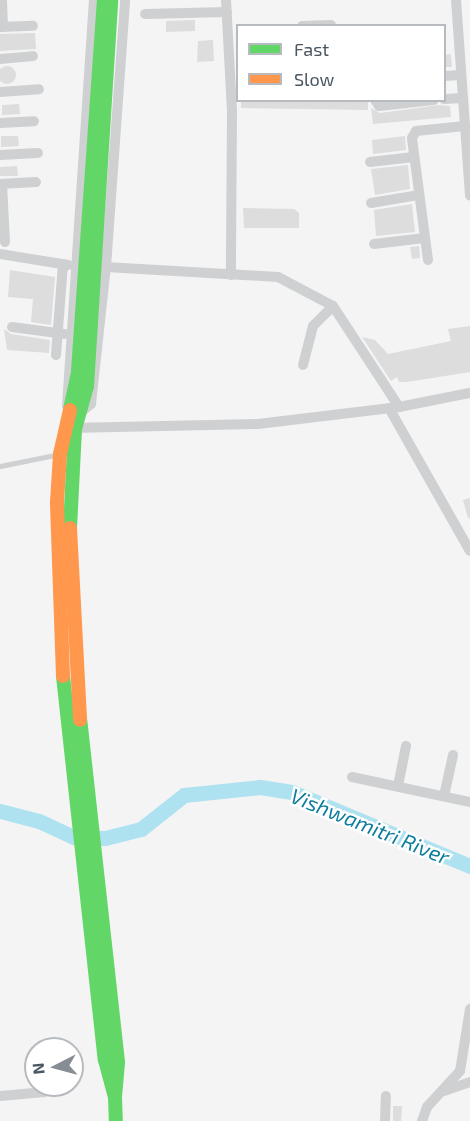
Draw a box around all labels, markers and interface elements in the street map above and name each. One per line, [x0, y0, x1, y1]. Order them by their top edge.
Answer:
legend [236, 24, 446, 102]
text: Fast [294, 38, 329, 60]
text: Slow [294, 68, 334, 90]
water label: Vishwamitri River [287, 783, 453, 869]
north arrow [24, 1037, 84, 1097]
text: N [28, 1062, 48, 1075]

